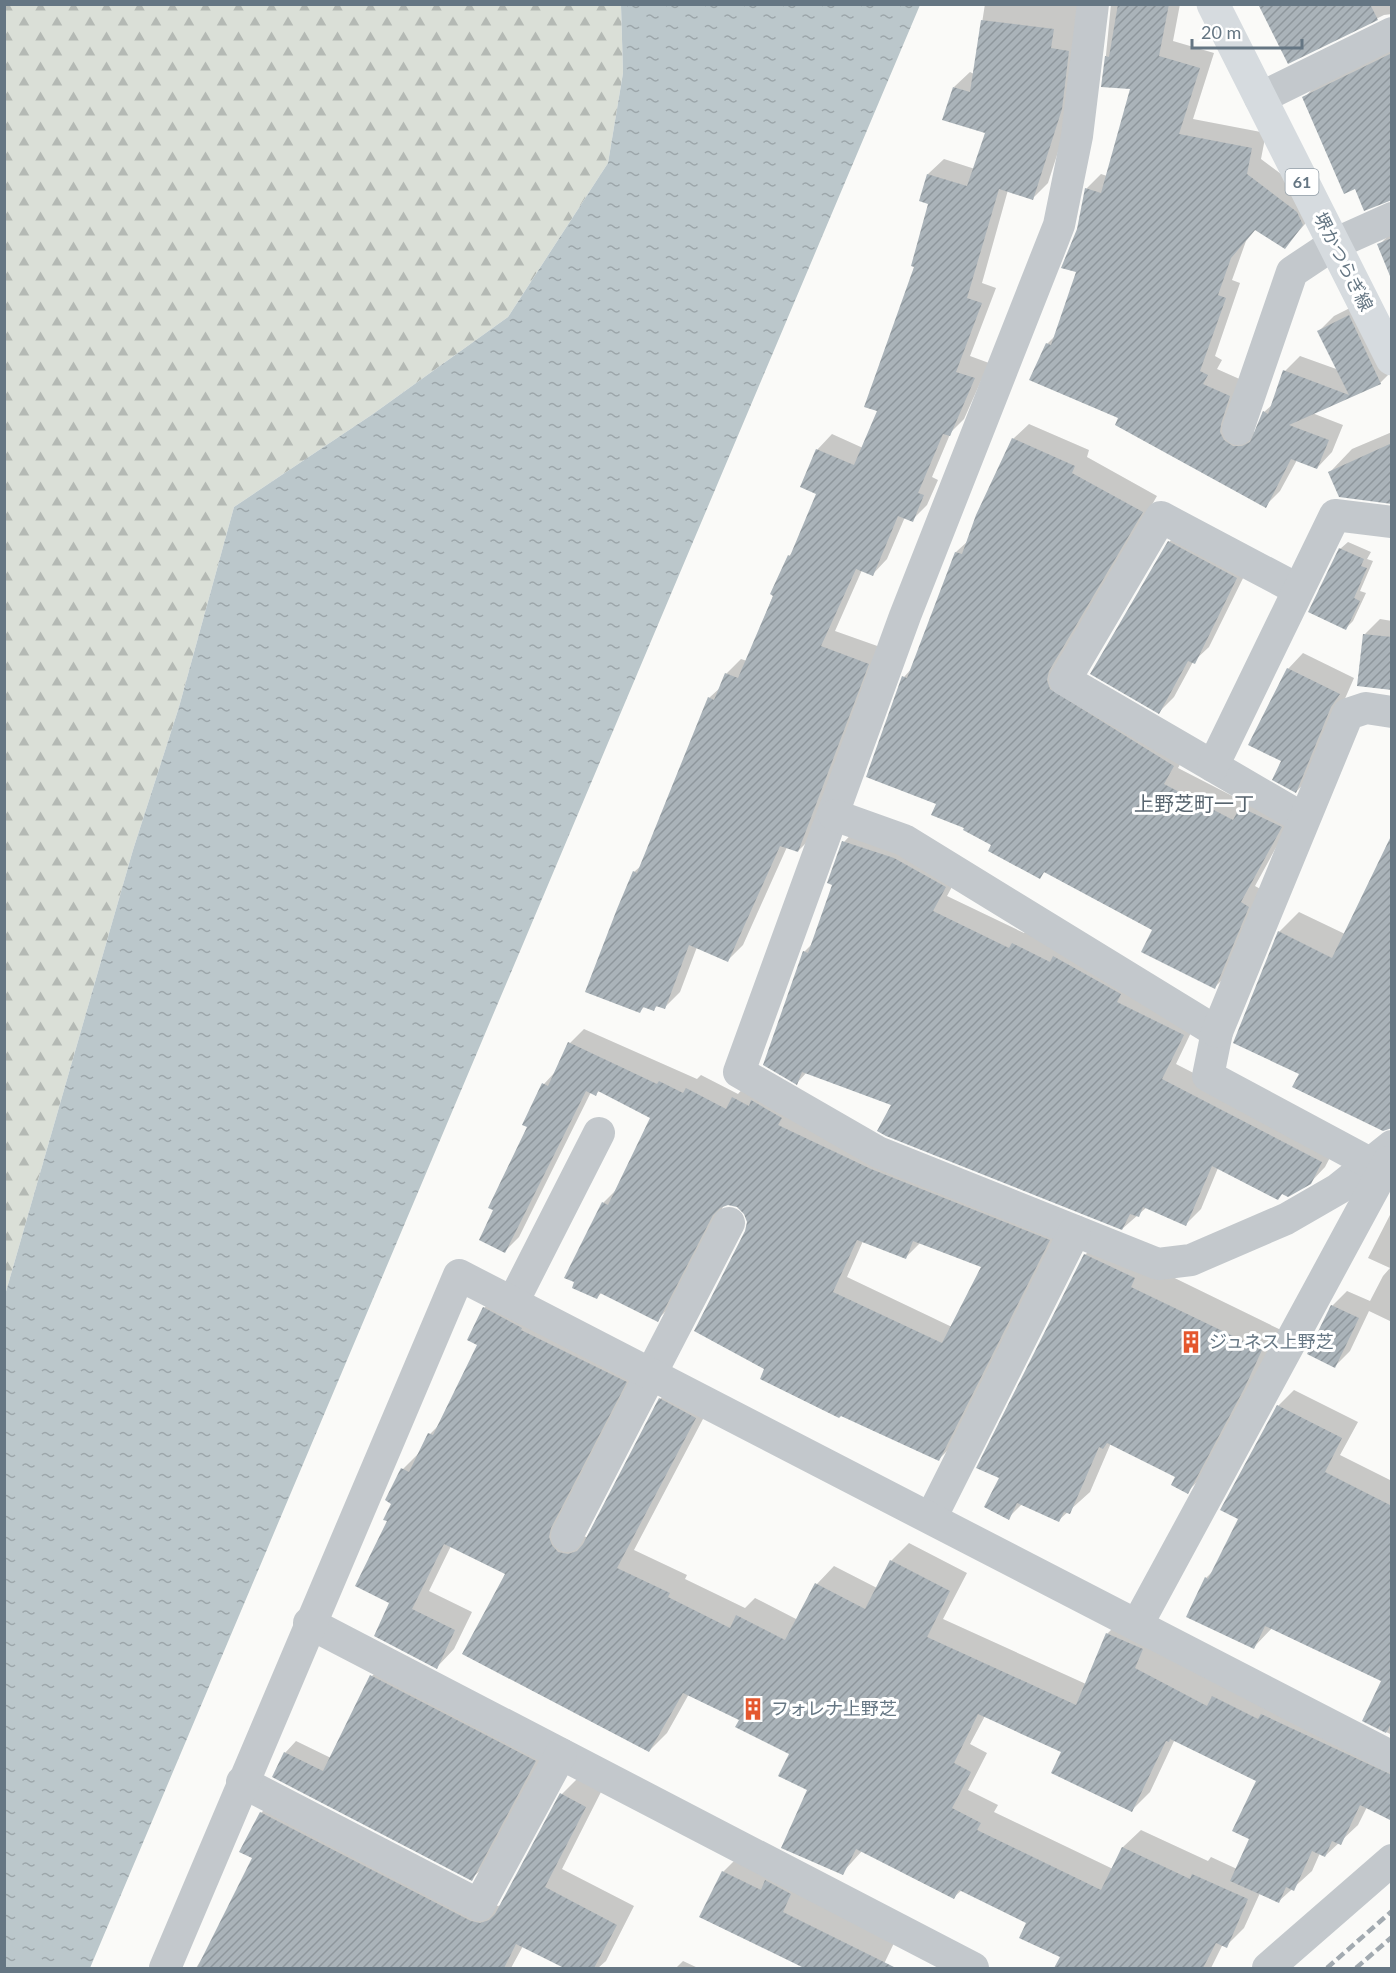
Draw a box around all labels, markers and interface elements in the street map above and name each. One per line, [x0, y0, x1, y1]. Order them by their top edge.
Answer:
scale bar [1192, 12, 1302, 50]
text: 20 m [1201, 21, 1241, 43]
road number: 61 [1286, 169, 1318, 195]
street label: 堺かつらぎ線 [1310, 208, 1378, 315]
district label: 上野芝町一丁 [1134, 791, 1254, 815]
building icon: ジュネス上野芝 [1178, 1329, 1204, 1355]
place label: ジュネス上野芝 [1209, 1330, 1334, 1352]
building icon: フォレナ上野芝 [740, 1696, 766, 1722]
place label: フォレナ上野芝 [771, 1697, 897, 1719]

